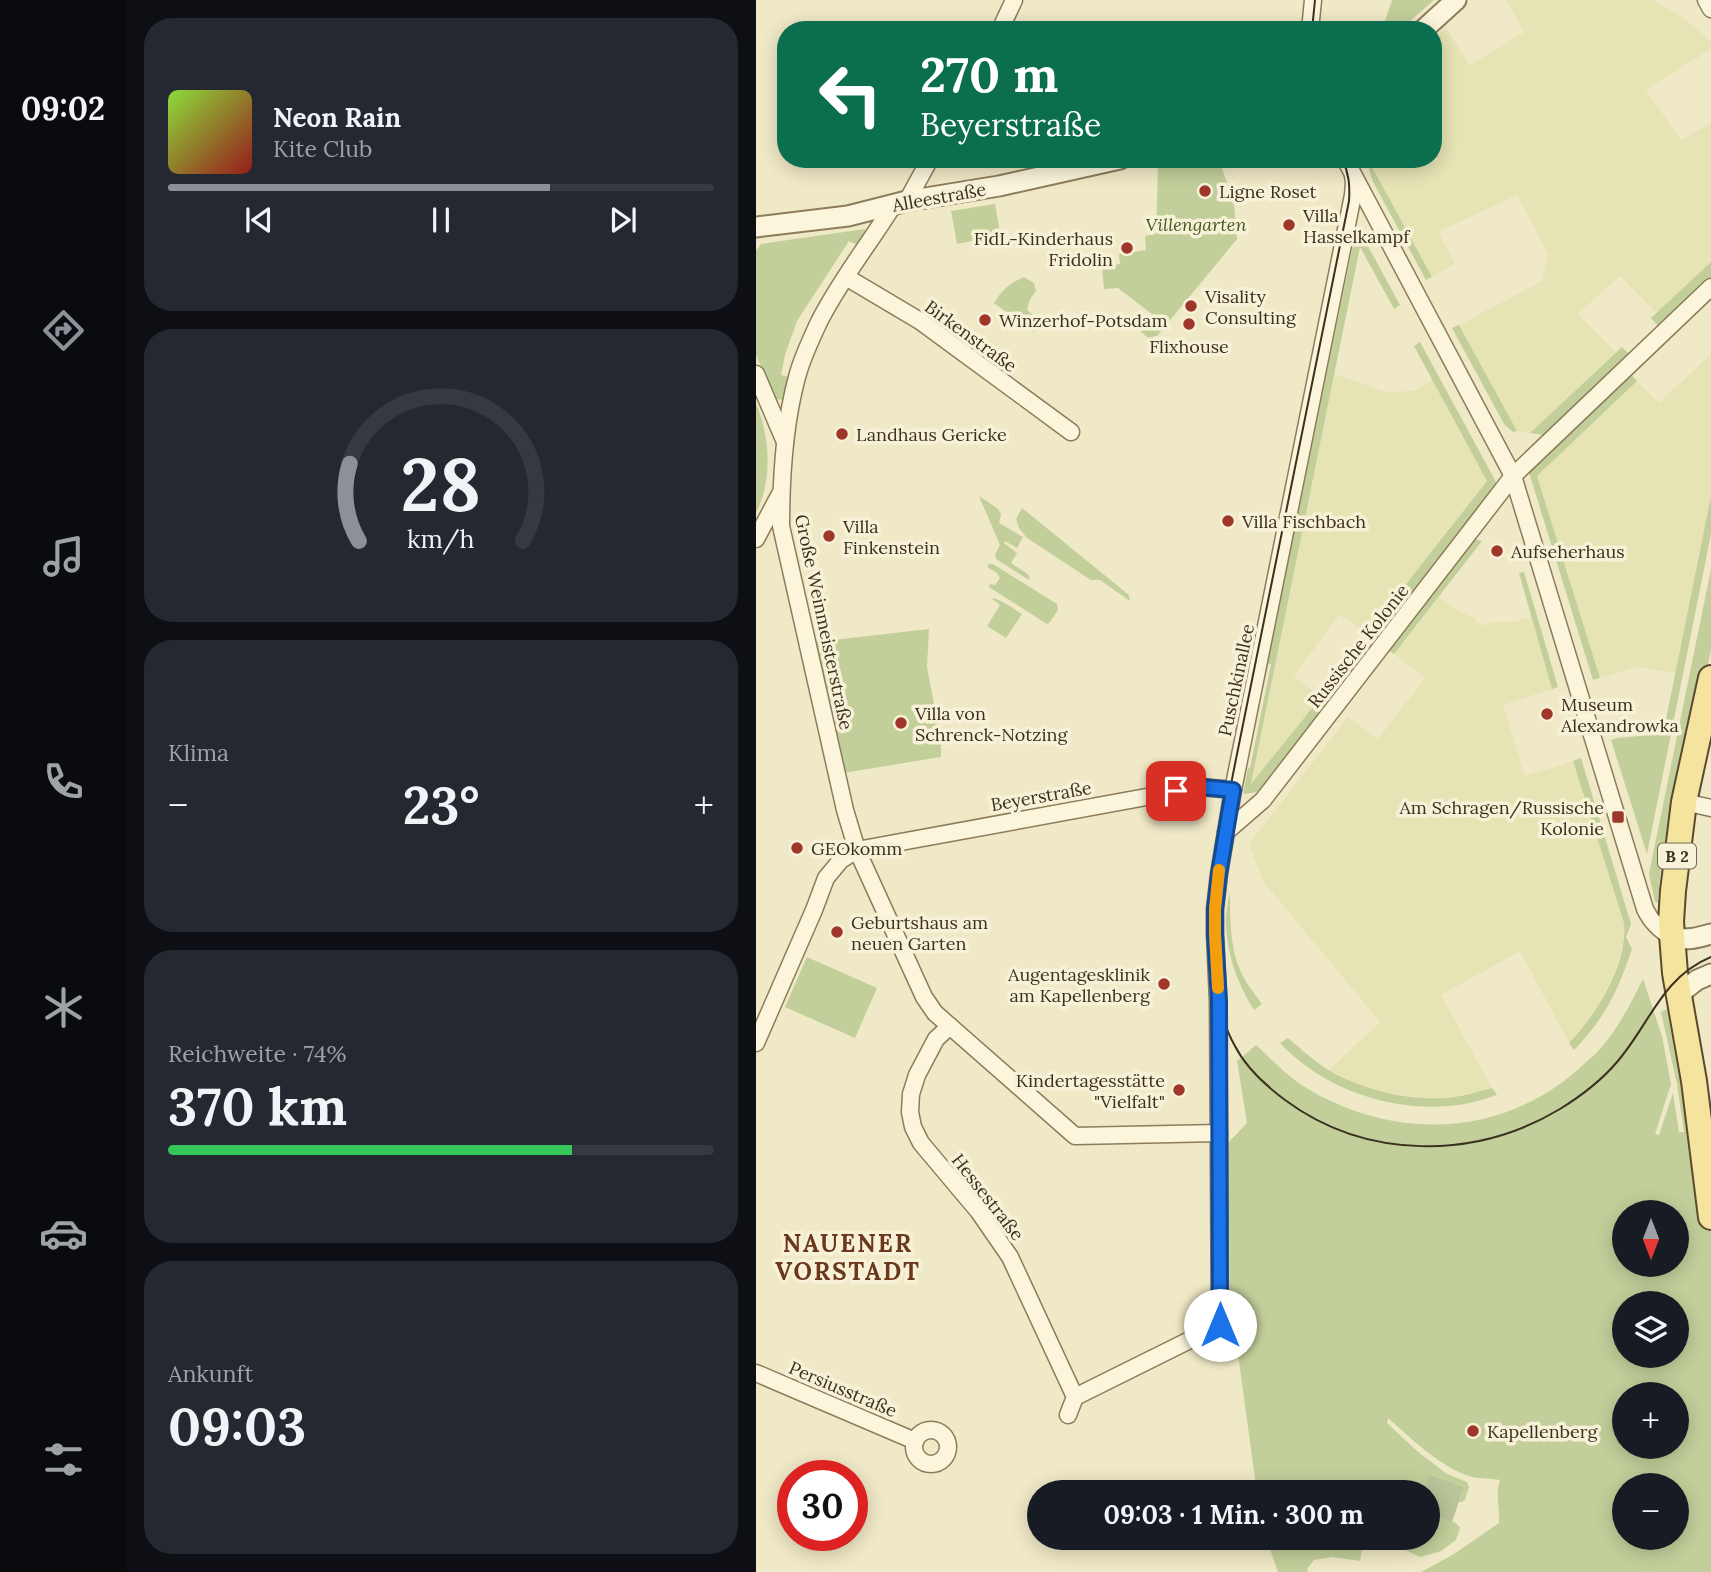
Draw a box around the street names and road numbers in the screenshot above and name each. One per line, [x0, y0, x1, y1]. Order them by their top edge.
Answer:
street label: Alleestraße [889, 177, 988, 217]
street label: Birkenstraße [920, 295, 1022, 377]
street label: Große Weinmeisterstraße [790, 512, 858, 732]
street label: Russische Kolonie [1303, 579, 1414, 712]
street label: Puschkinallee [1213, 621, 1259, 738]
street label: Beyerstraße [989, 776, 1093, 816]
road number: B 2 [1658, 844, 1696, 869]
street label: Hessestraße [947, 1149, 1029, 1245]
street label: Persiusstraße [786, 1356, 901, 1422]

